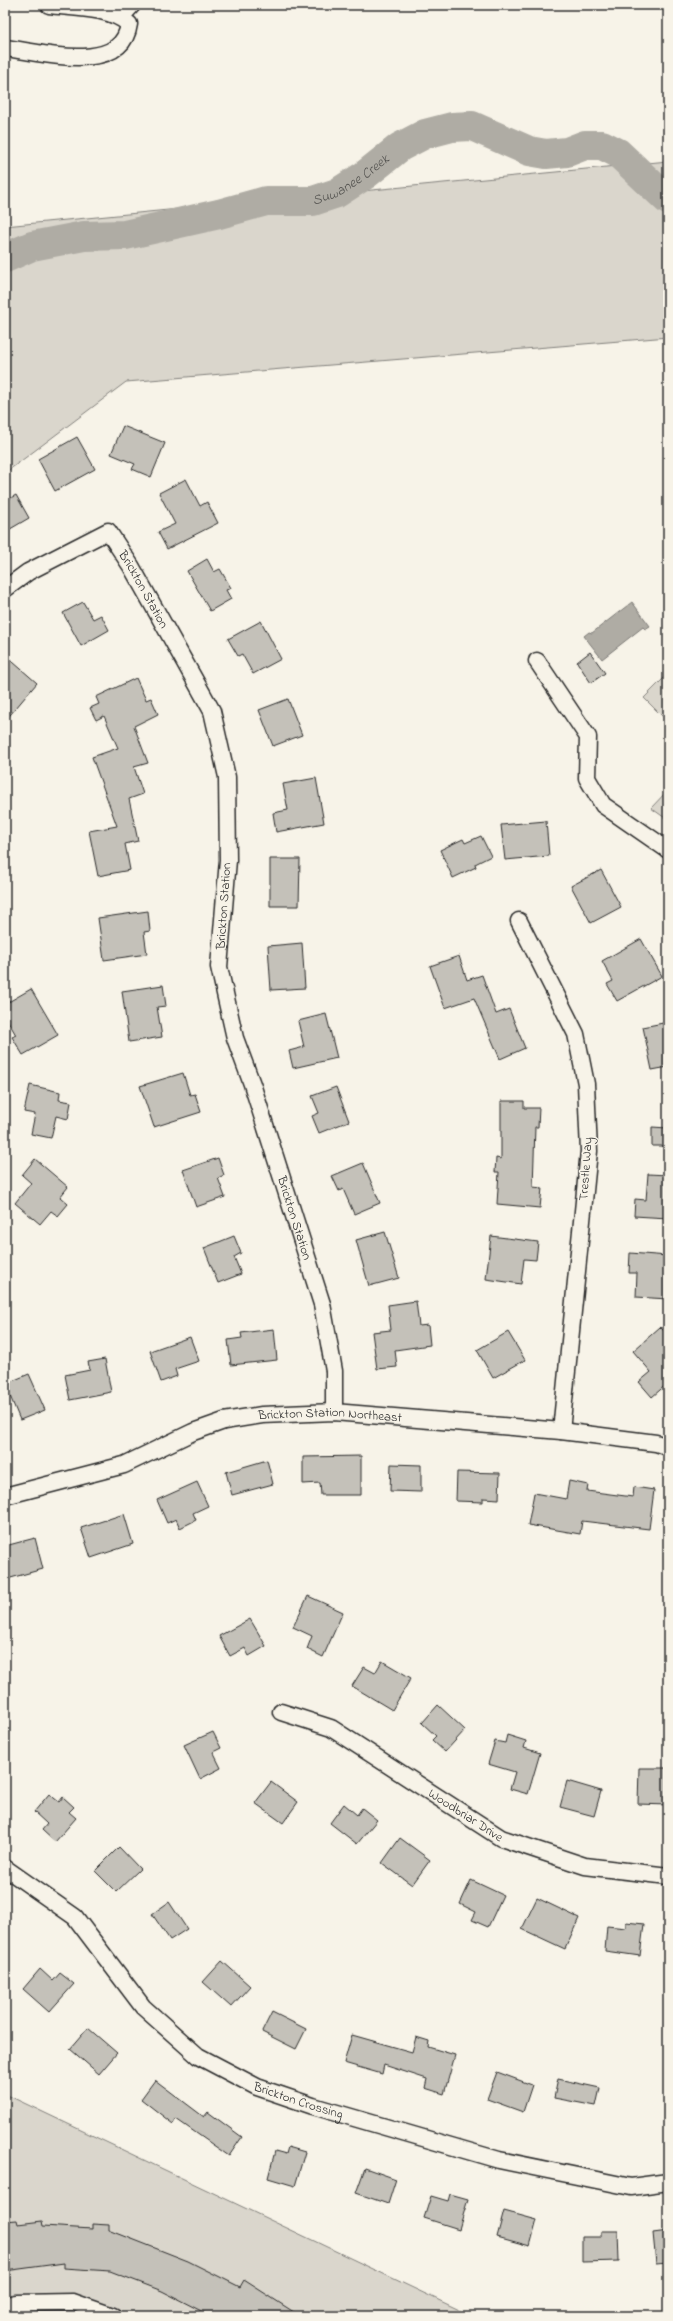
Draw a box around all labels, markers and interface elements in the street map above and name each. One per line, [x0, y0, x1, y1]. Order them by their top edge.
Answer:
water label: Suwanee Creek [309, 148, 395, 211]
street label: Brickton Station [113, 546, 174, 632]
street label: Brickton Station [211, 862, 237, 951]
street label: Trestle Way [574, 1136, 599, 1202]
street label: Brickton Station [272, 1173, 317, 1262]
street label: Brickton Station Northeast [257, 1402, 403, 1427]
street label: Woodbriar Drive [425, 1784, 507, 1847]
street label: Brickton Crossing [250, 2077, 345, 2125]

